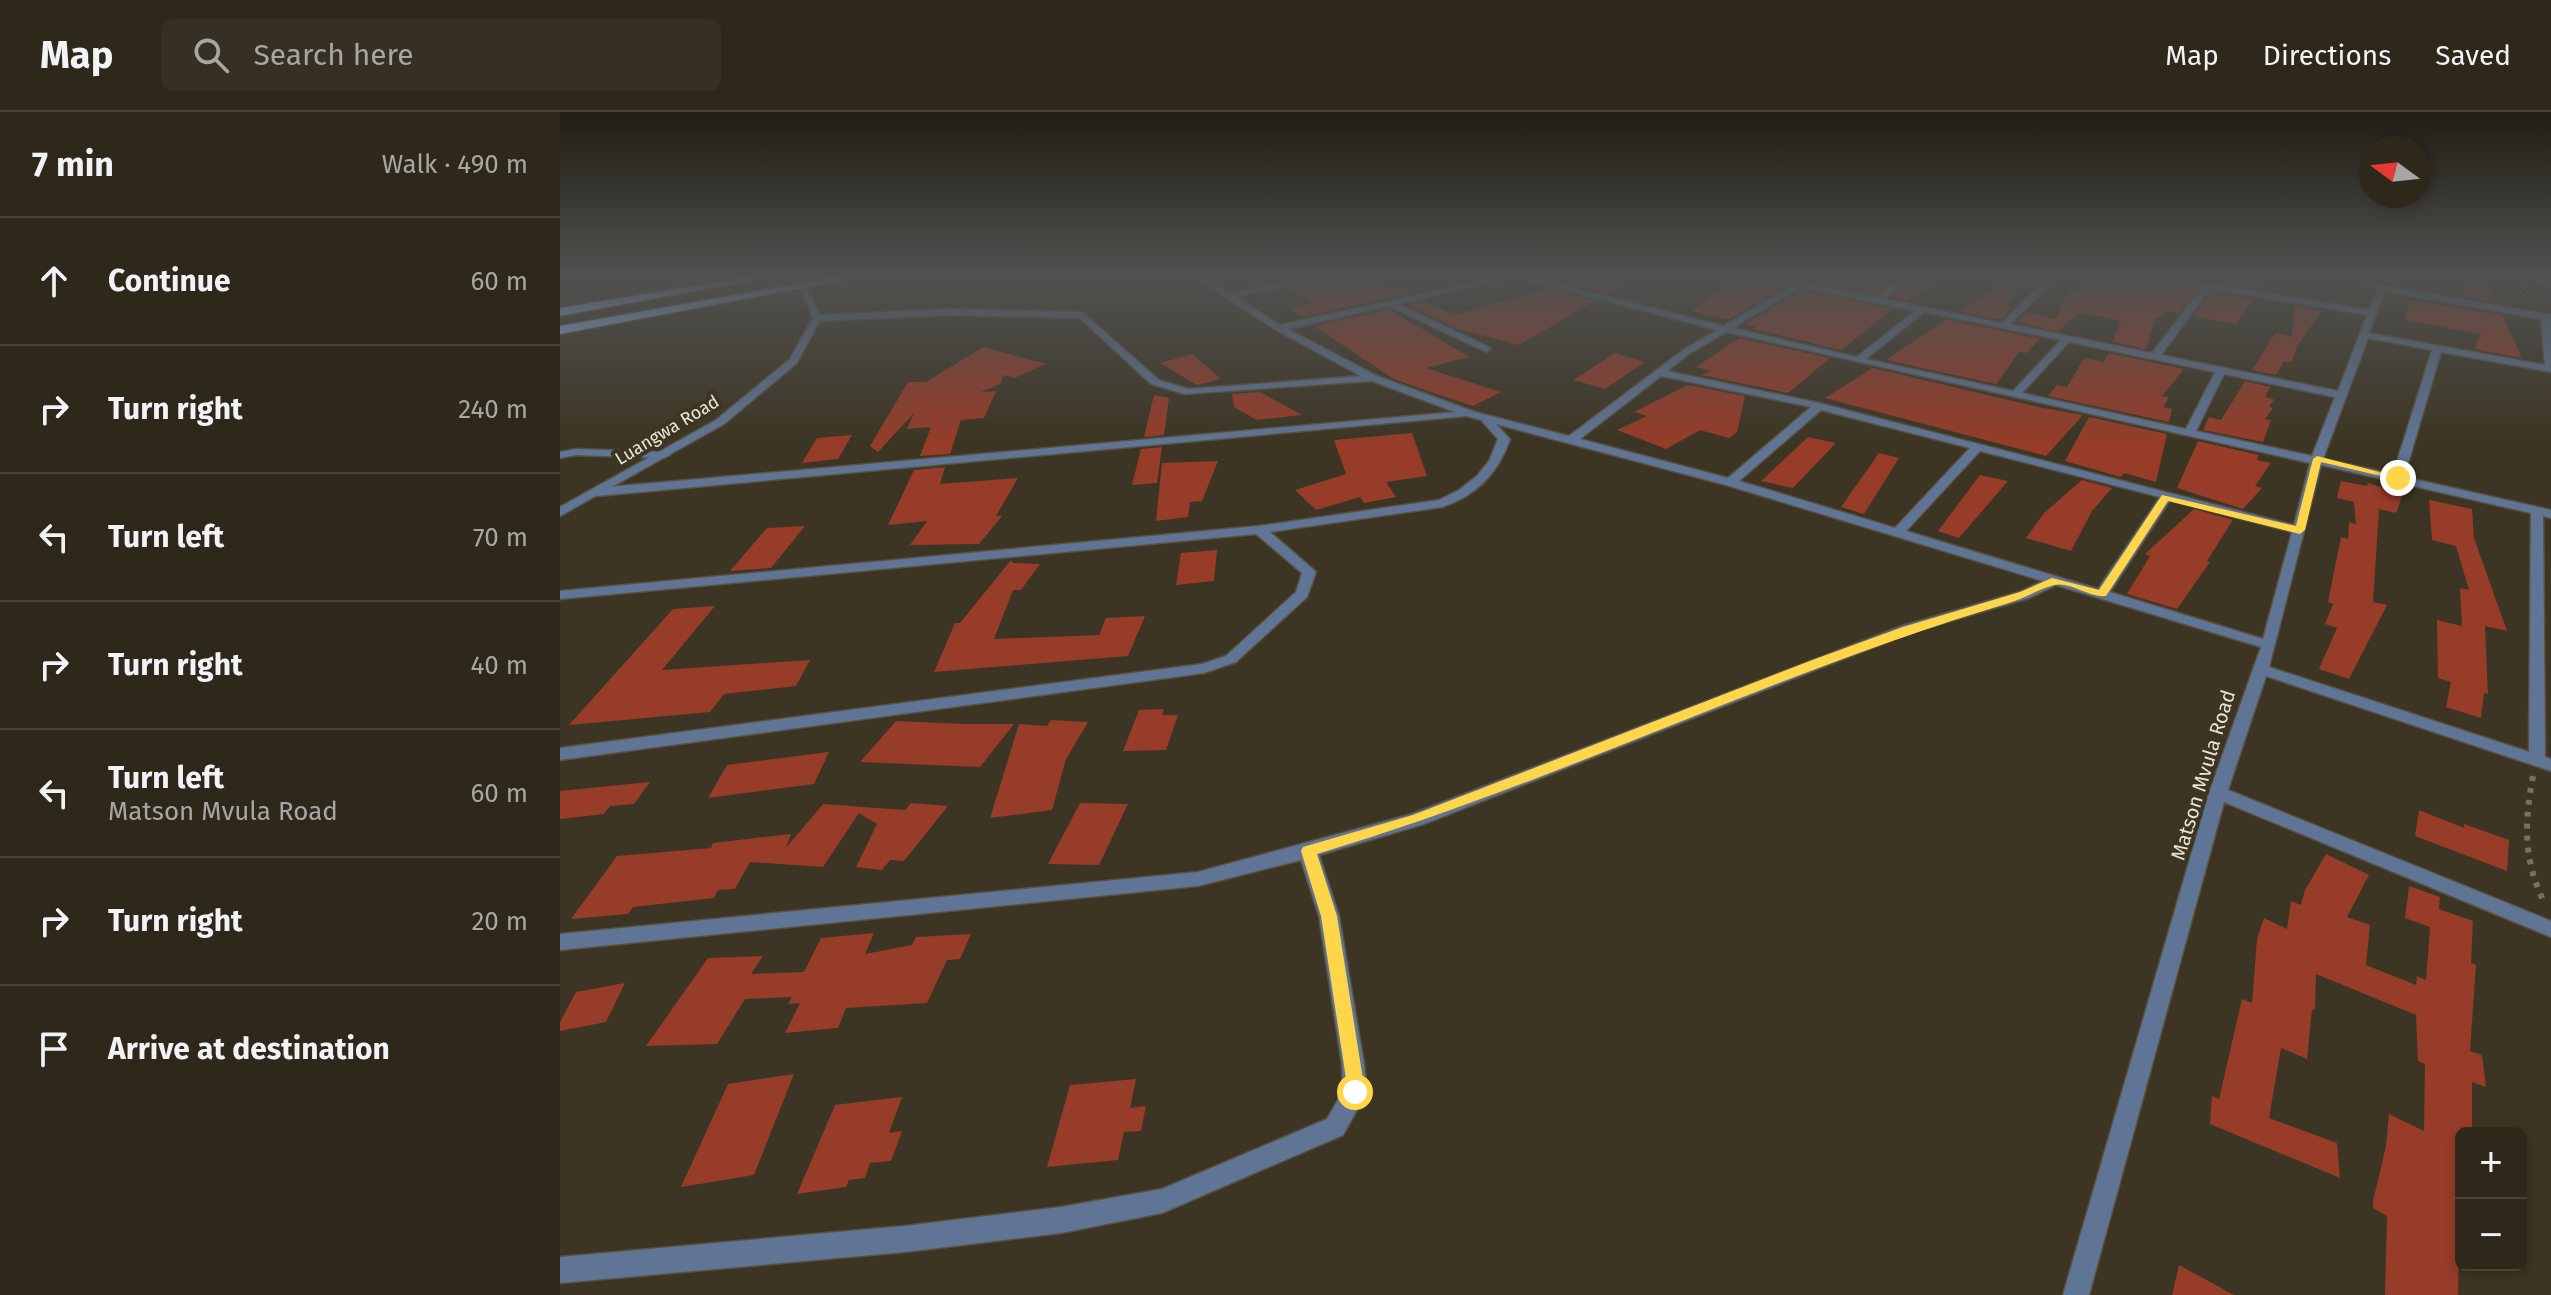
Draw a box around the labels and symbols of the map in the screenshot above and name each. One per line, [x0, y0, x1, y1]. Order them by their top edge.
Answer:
north arrow [2359, 136, 2431, 208]
street label: Luangwa Road [611, 390, 723, 470]
route end [2380, 460, 2416, 496]
street label: Matson Mvula Road [2166, 687, 2240, 863]
route start [1337, 1074, 1373, 1110]

